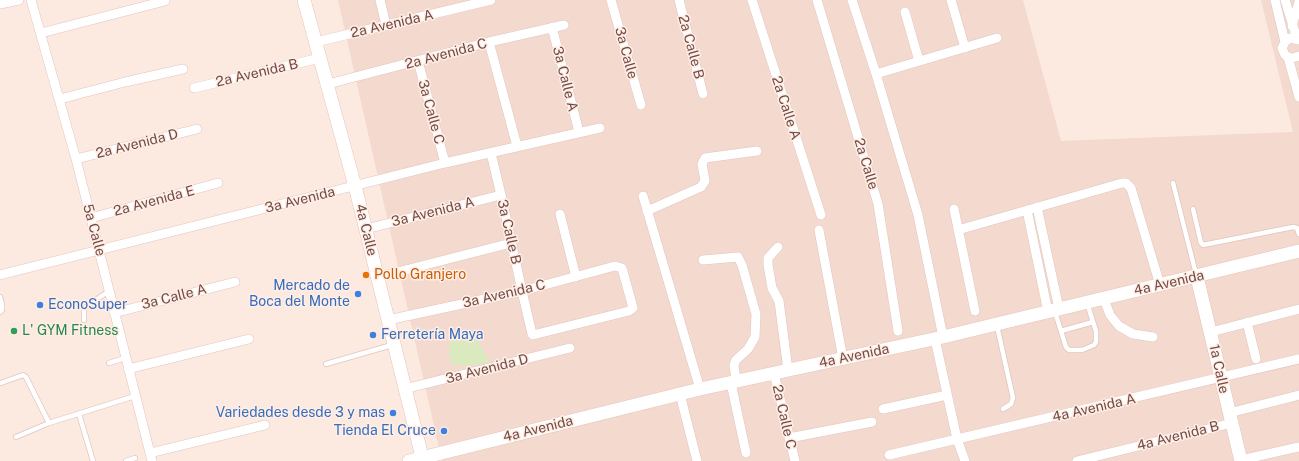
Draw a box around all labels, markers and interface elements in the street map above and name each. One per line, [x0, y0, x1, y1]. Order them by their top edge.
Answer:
street label: 2a Avenida A [349, 6, 435, 42]
street label: 2a Calle B [674, 13, 708, 81]
street label: 3a Calle [611, 25, 641, 81]
street label: 2a Avenida C [403, 35, 489, 73]
street label: 3a Calle A [549, 45, 581, 113]
street label: 2a Avenida B [214, 55, 300, 91]
street label: 2a Calle A [768, 74, 804, 142]
street label: 3a Calle C [414, 78, 448, 146]
street label: 2a Avenida D [94, 126, 180, 162]
street label: 2a Calle [850, 136, 882, 192]
street label: 2a Avenida E [112, 182, 196, 220]
street label: 3a Avenida [263, 183, 337, 217]
street label: 3a Avenida A [390, 194, 476, 230]
street label: 3a Calle B [493, 198, 525, 266]
street label: 5a Calle [79, 202, 109, 258]
street label: 4a Calle [351, 202, 381, 258]
place label: Pollo Granjero [374, 267, 466, 283]
street label: 4a Avenida [1132, 267, 1206, 299]
marker: Pollo Granjero [361, 270, 371, 280]
street label: 3a Avenida C [461, 276, 547, 312]
place label: Mercado de Boca del Monte [249, 278, 350, 310]
street label: 3a Calle A [140, 281, 208, 313]
marker: Mercado de Boca del Monte [353, 289, 363, 299]
place label: EconoSuper [48, 297, 127, 313]
marker: EconoSuper [35, 300, 45, 310]
place label: L' GYM Fitness [22, 323, 118, 339]
marker: L' GYM Fitness [9, 326, 19, 336]
place label: Ferretería Maya [381, 327, 484, 343]
marker: Ferretería Maya [368, 330, 378, 340]
street label: 4a Avenida [817, 340, 891, 372]
street label: 1a Calle [1206, 343, 1232, 395]
street label: 3a Avenida D [444, 351, 530, 387]
street label: 2a Calle C [768, 383, 800, 451]
street label: 4a Avenida A [1051, 390, 1137, 426]
place label: Variedades desde 3 y mas [216, 405, 385, 421]
marker: Variedades desde 3 y mas [388, 408, 398, 418]
street label: 4a Avenida [501, 412, 575, 446]
street label: 4a Avenida B [1135, 418, 1221, 454]
place label: Tienda El Cruce [334, 423, 436, 439]
marker: Tienda El Cruce [439, 426, 449, 436]

